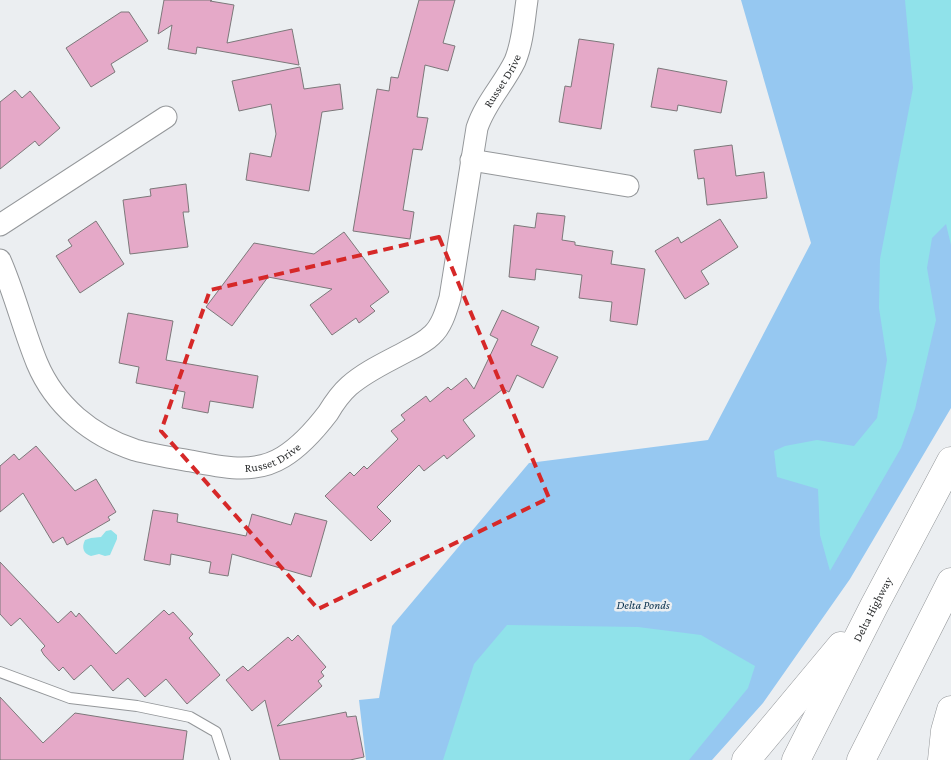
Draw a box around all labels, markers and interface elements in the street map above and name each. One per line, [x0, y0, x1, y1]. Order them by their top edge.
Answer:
street label: Russet Drive [481, 53, 524, 110]
street label: Russet Drive [244, 440, 303, 475]
street label: Delta Highway [850, 574, 895, 644]
park label: Delta Ponds [616, 598, 670, 612]

